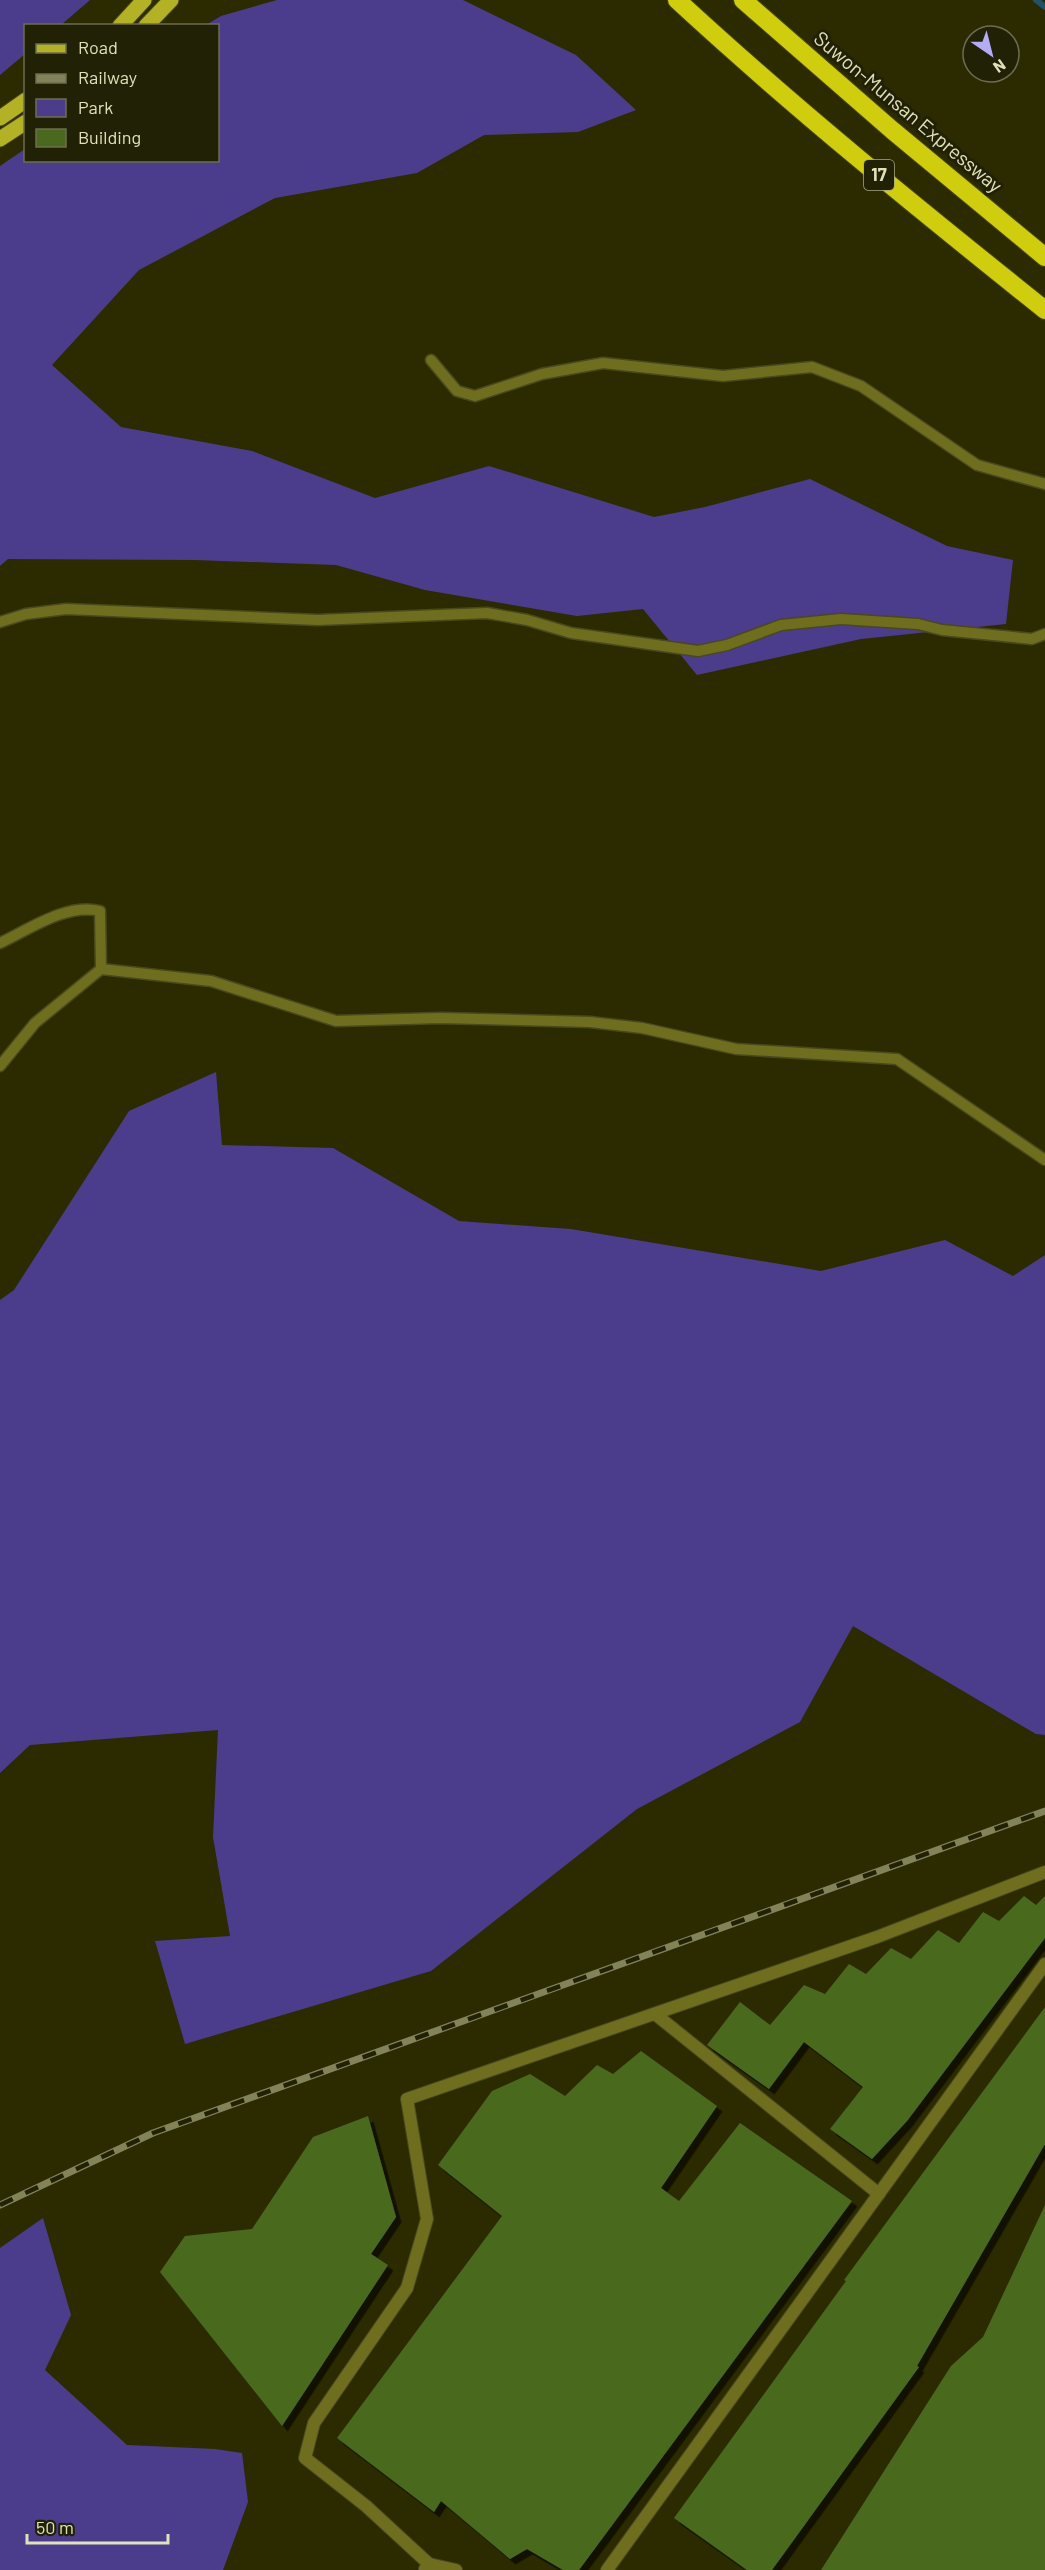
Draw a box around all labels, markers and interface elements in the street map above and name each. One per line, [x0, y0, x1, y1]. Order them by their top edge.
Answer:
legend [24, 24, 219, 162]
north arrow [961, 24, 1021, 84]
street label: Suwon-Munsan Expressway [810, 25, 1008, 197]
text: Road [78, 36, 118, 58]
text: N [990, 56, 1010, 78]
text: Railway [78, 66, 137, 88]
text: Park [78, 96, 113, 118]
text: Building [78, 126, 141, 148]
road number: 17 [864, 160, 894, 190]
scale bar [27, 2507, 168, 2545]
text: 50 m [36, 2516, 74, 2538]

